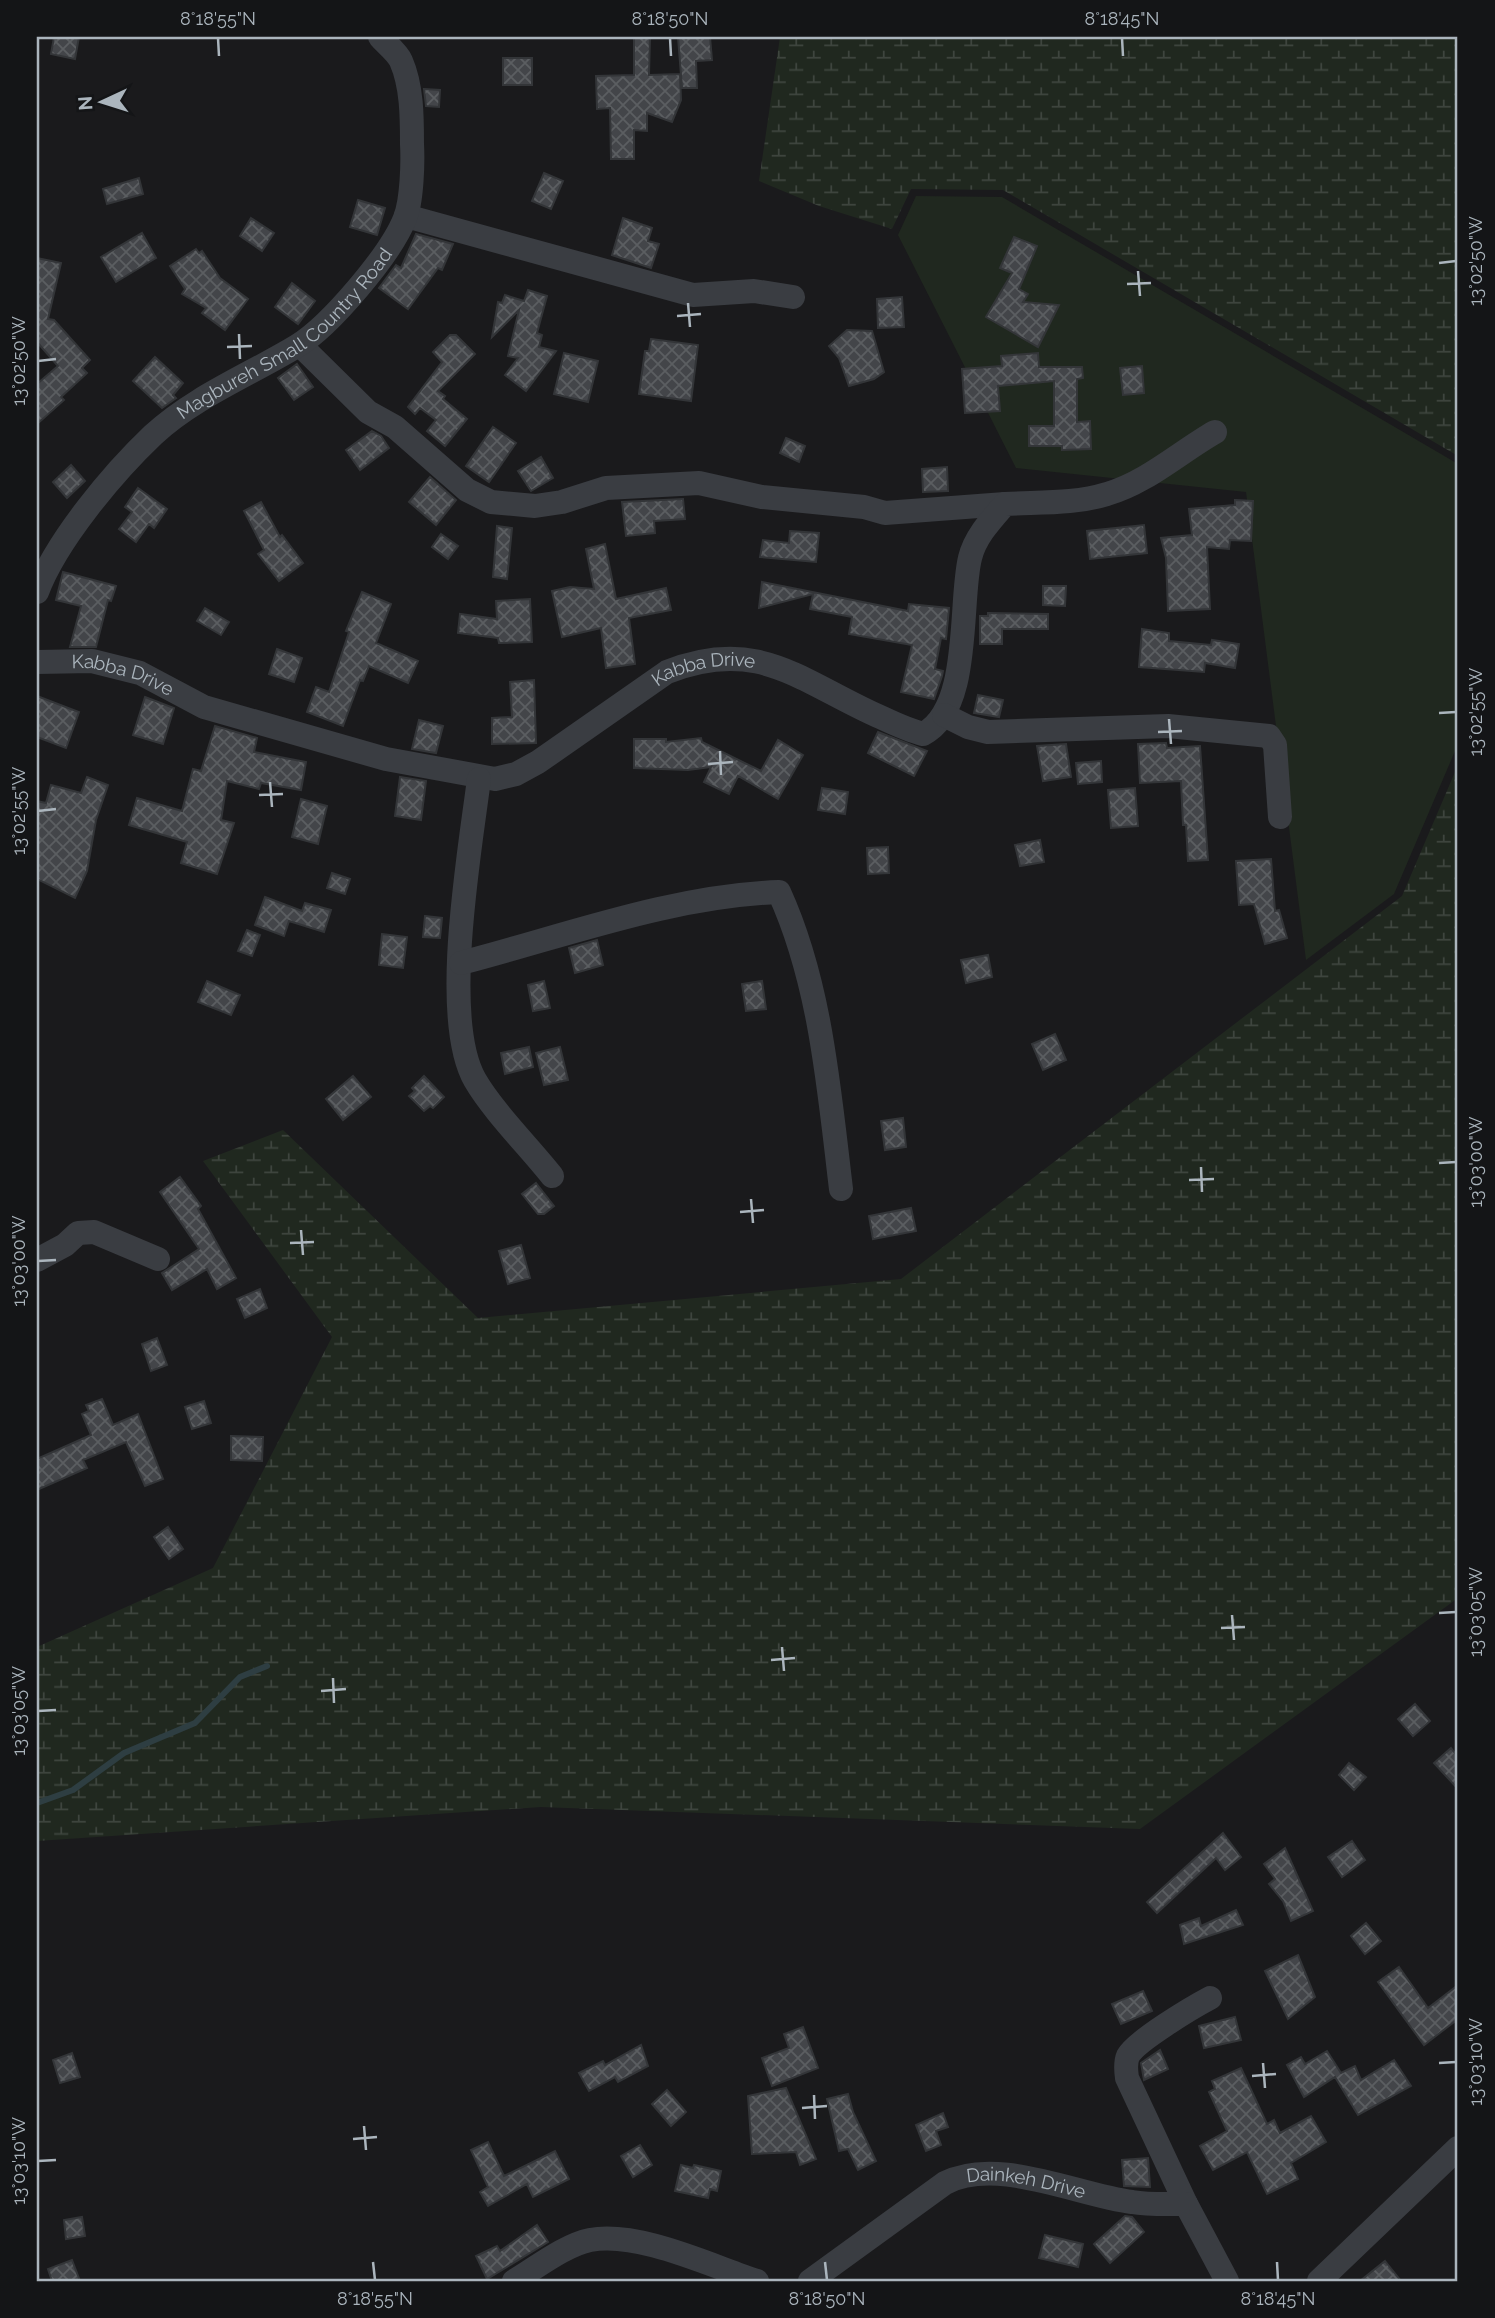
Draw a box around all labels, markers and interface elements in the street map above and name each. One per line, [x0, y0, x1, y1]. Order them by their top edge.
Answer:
text: 8°18'55"N [180, 8, 256, 29]
text: 8°18'50"N [632, 8, 708, 29]
text: 8°18'45"N [1085, 8, 1159, 29]
north arrow [66, 66, 136, 136]
text: N [74, 95, 97, 111]
text: 13°02'50"W [1465, 216, 1486, 306]
street label: Magbureh Small Country Road [172, 244, 396, 423]
text: 13°02'50"W [8, 316, 29, 406]
street label: Kabba Drive [647, 648, 757, 690]
street label: Kabba Drive [71, 650, 178, 700]
text: 13°02'55"W [1465, 668, 1486, 756]
text: 13°02'55"W [8, 767, 29, 855]
text: 13°03'00"W [1465, 1116, 1486, 1208]
text: 13°03'00"W [8, 1215, 29, 1307]
text: 13°03'05"W [1465, 1567, 1486, 1657]
text: 13°03'05"W [8, 1666, 29, 1756]
text: 13°03'10"W [1465, 2018, 1486, 2106]
text: 13°03'10"W [8, 2117, 29, 2205]
street label: Dainkeh Drive [965, 2163, 1088, 2203]
text: 8°18'55"N [337, 2288, 413, 2309]
text: 8°18'50"N [789, 2288, 865, 2309]
text: 8°18'45"N [1241, 2288, 1315, 2309]

